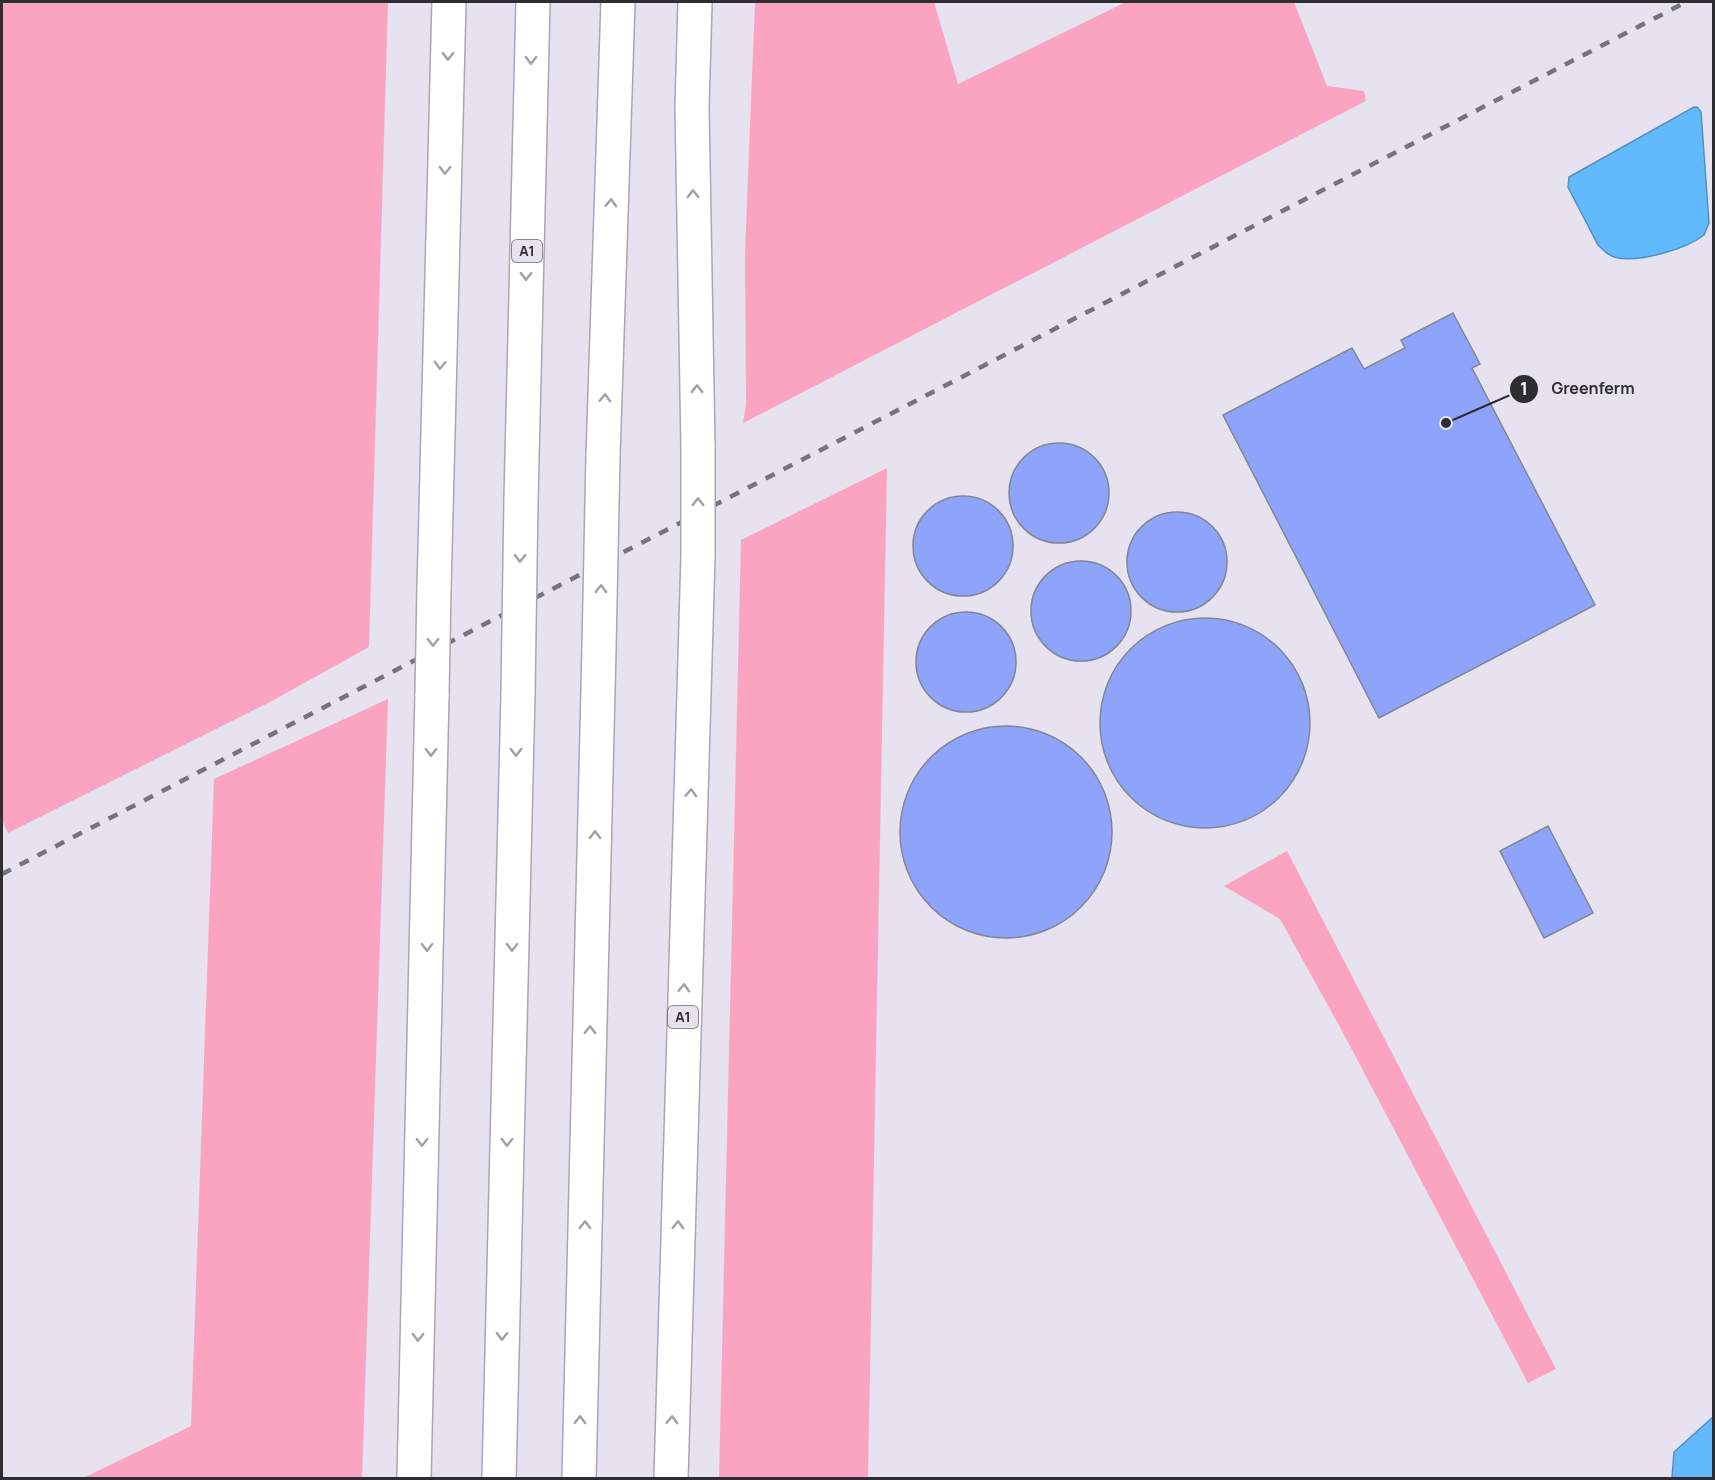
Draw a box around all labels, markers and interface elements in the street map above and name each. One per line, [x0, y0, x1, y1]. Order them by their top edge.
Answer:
one-way arrow [442, 52, 454, 61]
one-way arrow [525, 55, 538, 64]
one-way arrow [439, 165, 451, 174]
one-way arrow [687, 189, 699, 198]
one-way arrow [605, 198, 618, 207]
road number: A1 [512, 240, 542, 262]
one-way arrow [520, 271, 533, 280]
one-way arrow [434, 360, 447, 369]
callout: Greenferm [1509, 372, 1646, 406]
text: 1 [1520, 376, 1528, 400]
text: Greenferm [1551, 377, 1635, 399]
one-way arrow [691, 384, 703, 393]
one-way arrow [599, 393, 611, 402]
one-way arrow [692, 497, 704, 506]
one-way arrow [514, 553, 526, 562]
one-way arrow [594, 585, 607, 594]
one-way arrow [427, 637, 440, 646]
one-way arrow [510, 747, 523, 756]
one-way arrow [425, 748, 437, 757]
one-way arrow [684, 789, 697, 798]
one-way arrow [588, 831, 601, 840]
one-way arrow [505, 942, 518, 951]
one-way arrow [420, 943, 433, 952]
one-way arrow [678, 984, 691, 993]
road number: A1 [668, 1006, 698, 1028]
one-way arrow [584, 1026, 596, 1035]
one-way arrow [501, 1137, 513, 1146]
one-way arrow [416, 1138, 429, 1147]
one-way arrow [579, 1221, 591, 1230]
one-way arrow [671, 1221, 684, 1230]
one-way arrow [496, 1332, 509, 1341]
one-way arrow [411, 1333, 424, 1342]
one-way arrow [574, 1416, 586, 1425]
one-way arrow [666, 1416, 679, 1425]

